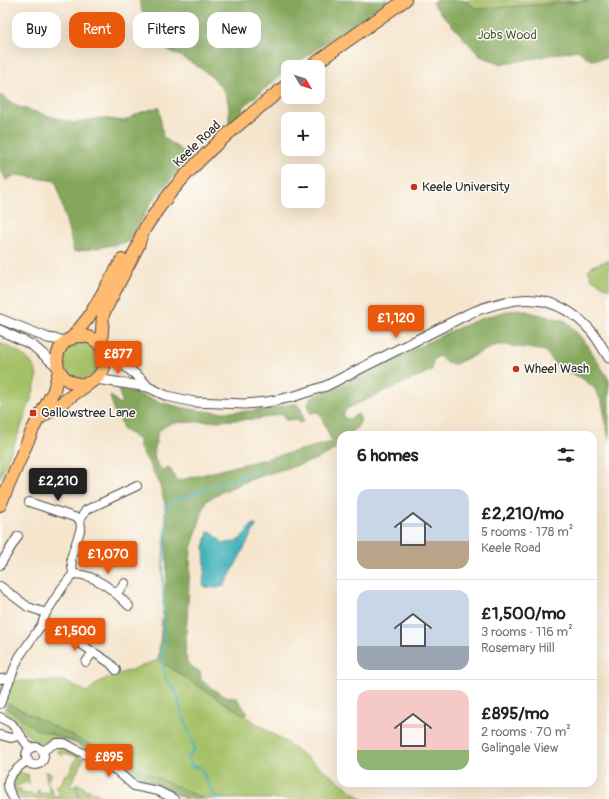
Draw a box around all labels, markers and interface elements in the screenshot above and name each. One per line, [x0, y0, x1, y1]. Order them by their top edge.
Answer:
chip: Buy [12, 12, 61, 48]
chip: Rent [69, 12, 125, 48]
chip: Filters [133, 12, 199, 48]
chip: New [207, 12, 261, 48]
park label: Jobs Wood [477, 27, 537, 43]
north arrow [281, 60, 325, 104]
map controls [281, 60, 325, 208]
button: + [281, 112, 325, 156]
street label: Keele Road [170, 117, 224, 171]
button: − [281, 164, 325, 208]
place label: Keele University [422, 179, 510, 195]
marker: Keele University [409, 182, 419, 192]
pin: £1,120 [363, 305, 429, 339]
text: £1,120 [377, 310, 415, 326]
pin: £877 [94, 341, 142, 375]
text: £877 [104, 346, 132, 362]
place label: Wheel Wash [524, 361, 589, 377]
marker: Wheel Wash [511, 364, 521, 374]
place label: Gallowstree Lane [41, 405, 136, 421]
marker: Gallowstree Lane [28, 408, 38, 418]
icon: filters [555, 444, 577, 466]
text: 6 homes [357, 445, 418, 466]
pin: £2,210 [25, 468, 91, 502]
text: £2,210 [38, 473, 78, 489]
text: £2,210/mo [481, 503, 564, 524]
icon: home [389, 505, 437, 553]
text: 5 rooms · 178 m² [481, 524, 573, 540]
text: Keele Road [481, 540, 541, 556]
pin: £1,070 [75, 541, 141, 575]
text: £1,070 [87, 546, 129, 562]
text: £1,500/mo [481, 603, 566, 624]
icon: home [389, 606, 437, 654]
pin: £1,500 [42, 618, 108, 652]
text: £1,500 [54, 623, 96, 639]
text: 3 rooms · 116 m² [481, 624, 573, 640]
text: Rosemary Hill [481, 640, 555, 656]
text: £895/mo [481, 703, 549, 724]
icon: home [389, 706, 437, 754]
text: 2 rooms · 70 m² [481, 724, 571, 740]
text: Galingale View [481, 740, 559, 756]
pin: £895 [85, 744, 133, 778]
text: £895 [95, 749, 123, 765]

